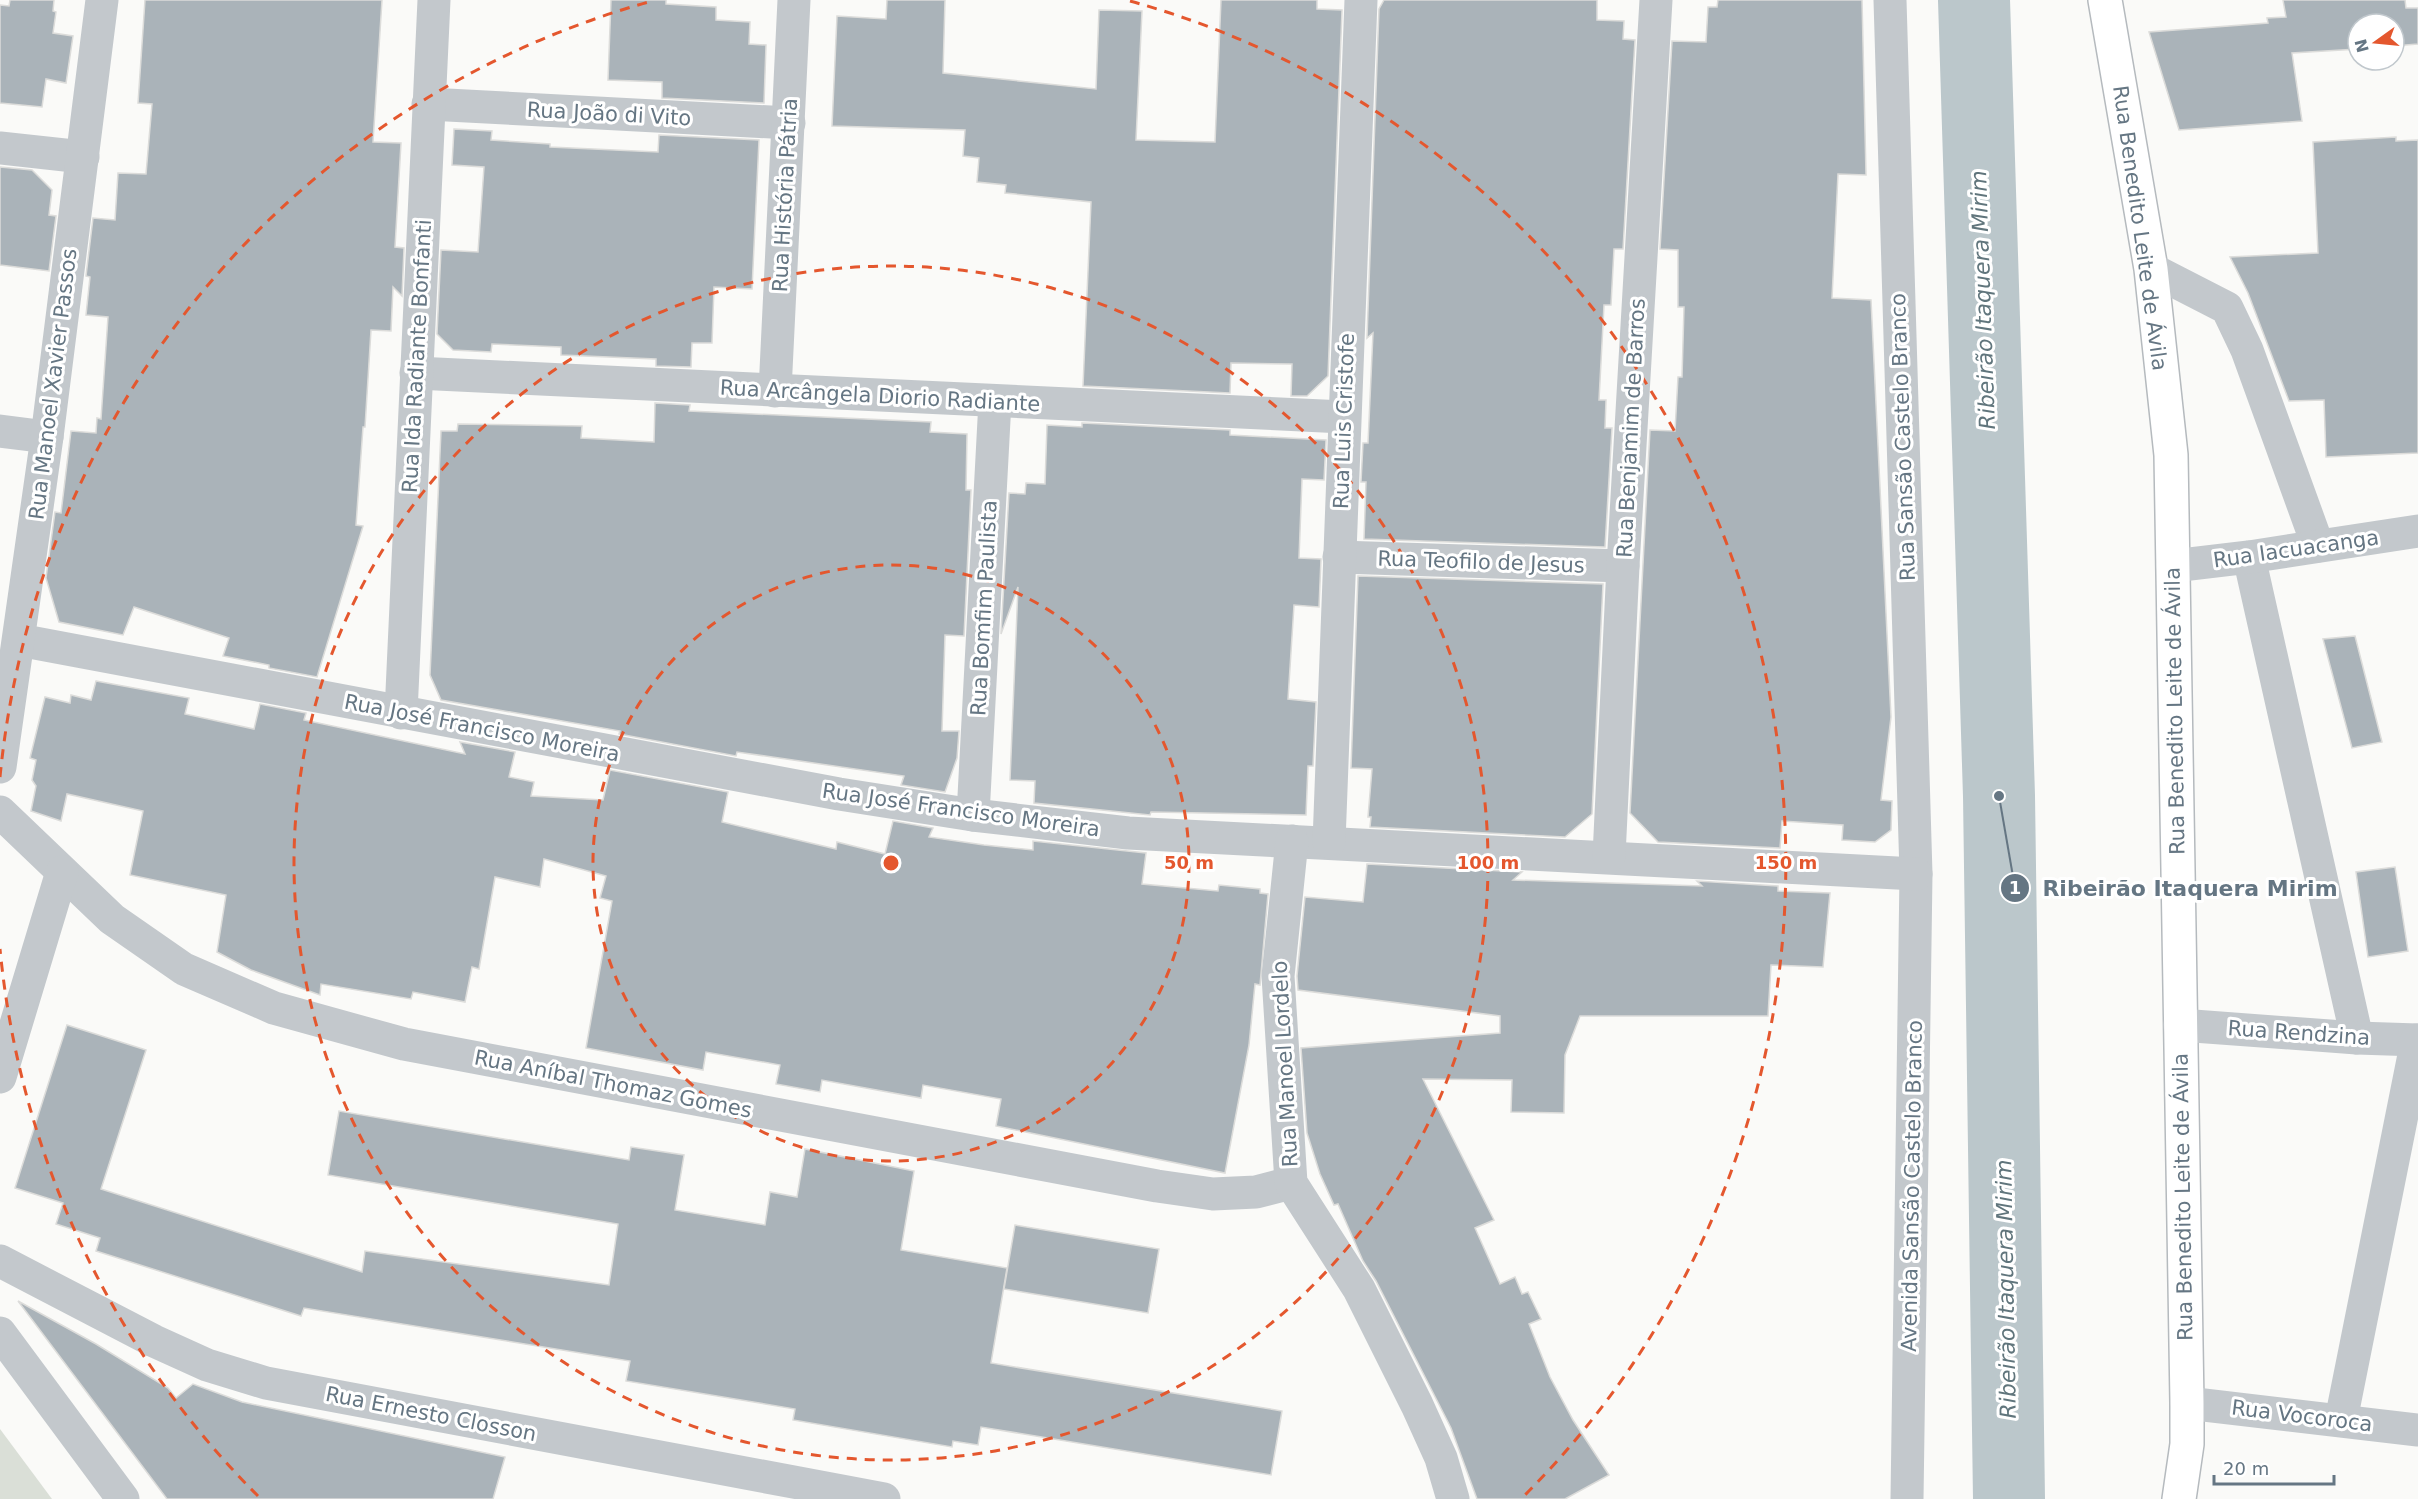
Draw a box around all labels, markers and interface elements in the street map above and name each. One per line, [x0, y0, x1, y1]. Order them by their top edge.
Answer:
north arrow [2346, 12, 2406, 72]
text: N [2351, 37, 2373, 55]
street label: Rua Benedito Leite de Ávila [2108, 84, 2173, 372]
street label: Rua História Pátria [768, 97, 802, 293]
street label: Rua João di Vito [526, 98, 692, 130]
water label: Ribeirão Itaquera Mirim [1966, 170, 2000, 430]
street label: Rua Ida Radiante Bonfanti [398, 219, 436, 493]
street label: Rua Manoel Xavier Passos [24, 247, 82, 521]
street label: Rua Sansão Castelo Branco [1886, 293, 1920, 581]
street label: Rua Benjamim de Barros [1612, 298, 1650, 558]
street label: Rua Luis Cristofe [1329, 333, 1359, 509]
street label: Rua Arcângela Diorio Radiante [719, 376, 1041, 416]
street label: Rua Bomfim Paulista [966, 499, 1002, 717]
street label: Rua Iacuacanga [2212, 525, 2380, 573]
street label: Rua Teofilo de Jesus [1377, 546, 1585, 578]
street label: Rua Benedito Leite de Ávila [2159, 567, 2190, 855]
street label: Rua José Francisco Moreira [342, 689, 622, 767]
street label: Rua José Francisco Moreira [821, 779, 1101, 841]
text: 50 m [1164, 852, 1214, 873]
text: 100 m [1457, 852, 1519, 873]
text: 150 m [1755, 852, 1817, 873]
centre of rings [881, 853, 901, 873]
callout: Ribeirão Itaquera Mirim [2000, 868, 2349, 908]
text: Ribeirão Itaquera Mirim [2042, 876, 2338, 901]
text: 1 [2009, 877, 2021, 898]
street label: Rua Manoel Lordelo [1268, 960, 1302, 1168]
street label: Rua Rendzina [2227, 1016, 2371, 1050]
street label: Avenida Sansão Castelo Branco [1897, 1020, 1927, 1352]
street label: Rua Aníbal Thomaz Gomes [472, 1045, 754, 1123]
street label: Rua Benedito Leite de Ávila [2167, 1053, 2198, 1341]
water label: Ribeirão Itaquera Mirim [1991, 1159, 2021, 1419]
street label: Rua Ernesto Closson [323, 1382, 539, 1446]
street label: Rua Vocoroca [2230, 1395, 2374, 1437]
scale bar [2214, 1448, 2334, 1486]
text: 20 m [2223, 1458, 2269, 1479]

